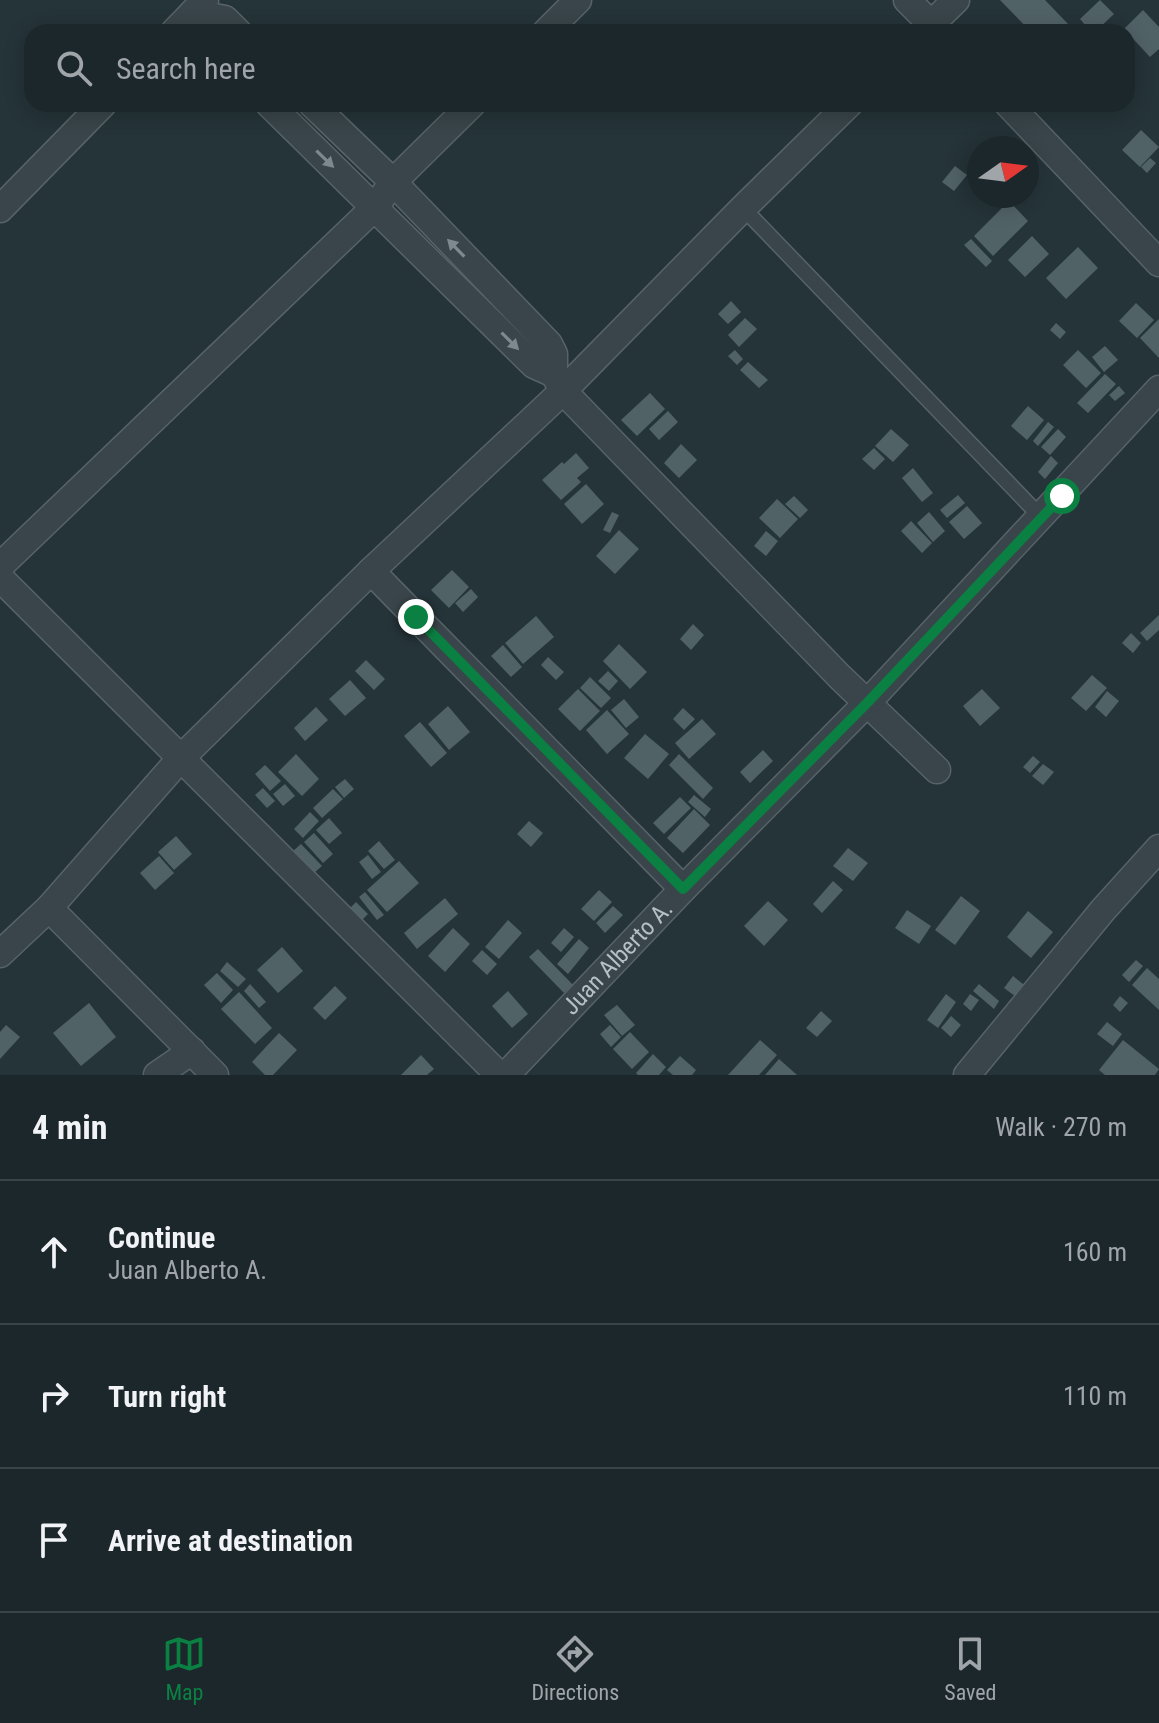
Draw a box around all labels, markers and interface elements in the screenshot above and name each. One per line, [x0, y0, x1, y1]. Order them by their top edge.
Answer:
search box [24, 24, 1135, 112]
icon: search [52, 46, 96, 90]
text: Search here [116, 51, 256, 86]
north arrow [967, 136, 1039, 208]
one-way arrow [315, 149, 334, 167]
one-way arrow [447, 239, 466, 258]
one-way arrow [500, 332, 519, 350]
route start [1044, 478, 1080, 514]
route end [398, 599, 434, 635]
street label: Juan Alberto A. [557, 895, 678, 1020]
text: 4 min [32, 1107, 108, 1147]
text: Walk · 270 m [995, 1112, 1127, 1142]
text: Continue [108, 1220, 215, 1255]
icon: ahead [32, 1230, 76, 1274]
text: 160 m [1063, 1237, 1127, 1267]
text: Juan Alberto A. [108, 1255, 267, 1285]
icon: right [32, 1374, 76, 1418]
text: Turn right [108, 1379, 226, 1414]
text: 110 m [1063, 1381, 1127, 1411]
icon: arrive [32, 1518, 76, 1562]
text: Arrive at destination [108, 1523, 353, 1558]
tab: Map [162, 1632, 206, 1705]
tab: Directions [531, 1632, 619, 1705]
tab: Saved [944, 1632, 997, 1705]

